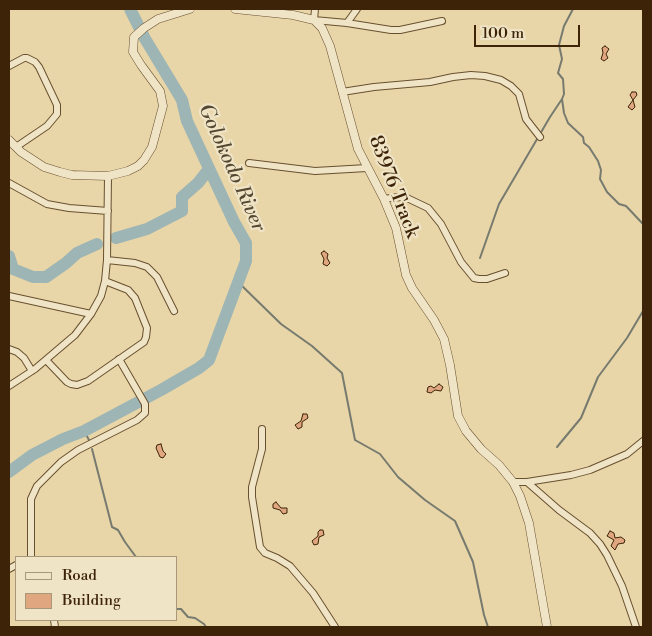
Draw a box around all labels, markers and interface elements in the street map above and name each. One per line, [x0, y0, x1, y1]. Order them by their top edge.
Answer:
scale bar [477, 15, 583, 47]
text: 100 m [482, 24, 524, 43]
water label: Golokodo River [192, 100, 270, 236]
street label: 83976 Track [363, 133, 423, 241]
legend [15, 556, 178, 621]
text: Road [62, 566, 97, 585]
text: Building [62, 591, 121, 610]

